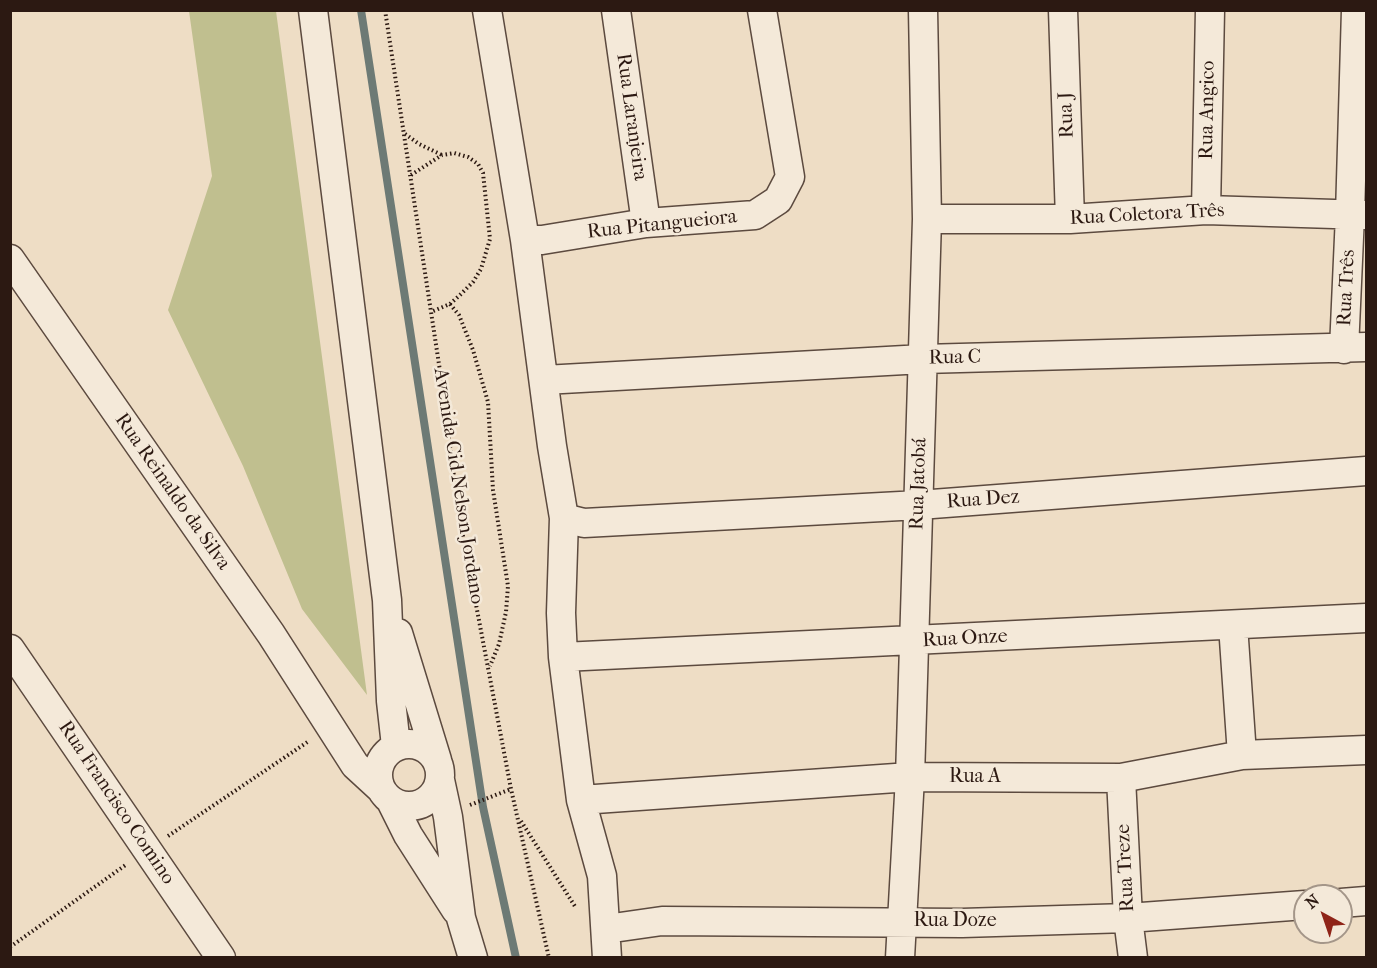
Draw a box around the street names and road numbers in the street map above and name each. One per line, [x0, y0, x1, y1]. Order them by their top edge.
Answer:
street label: Rua Laranjeira [610, 52, 652, 182]
street label: Rua Angico [1195, 60, 1221, 160]
street label: Rua J [1054, 91, 1080, 139]
street label: Rua Coletora Três [1069, 199, 1225, 231]
street label: Rua Pitangueiora [586, 205, 738, 245]
street label: Rua Três [1333, 249, 1361, 327]
street label: Rua C [929, 346, 981, 370]
street label: Avenida Cid Nelson Jordano [427, 366, 489, 606]
street label: Rua Reinaldo da Silva [109, 409, 235, 575]
street label: Rua Jatobá [905, 437, 933, 531]
street label: Rua Dez [946, 485, 1020, 515]
street label: Rua Onze [922, 625, 1008, 653]
street label: Rua Francisco Comino [52, 717, 180, 889]
street label: Rua A [949, 765, 1001, 789]
street label: Rua Treze [1112, 823, 1140, 913]
street label: Rua Doze [913, 909, 997, 933]

